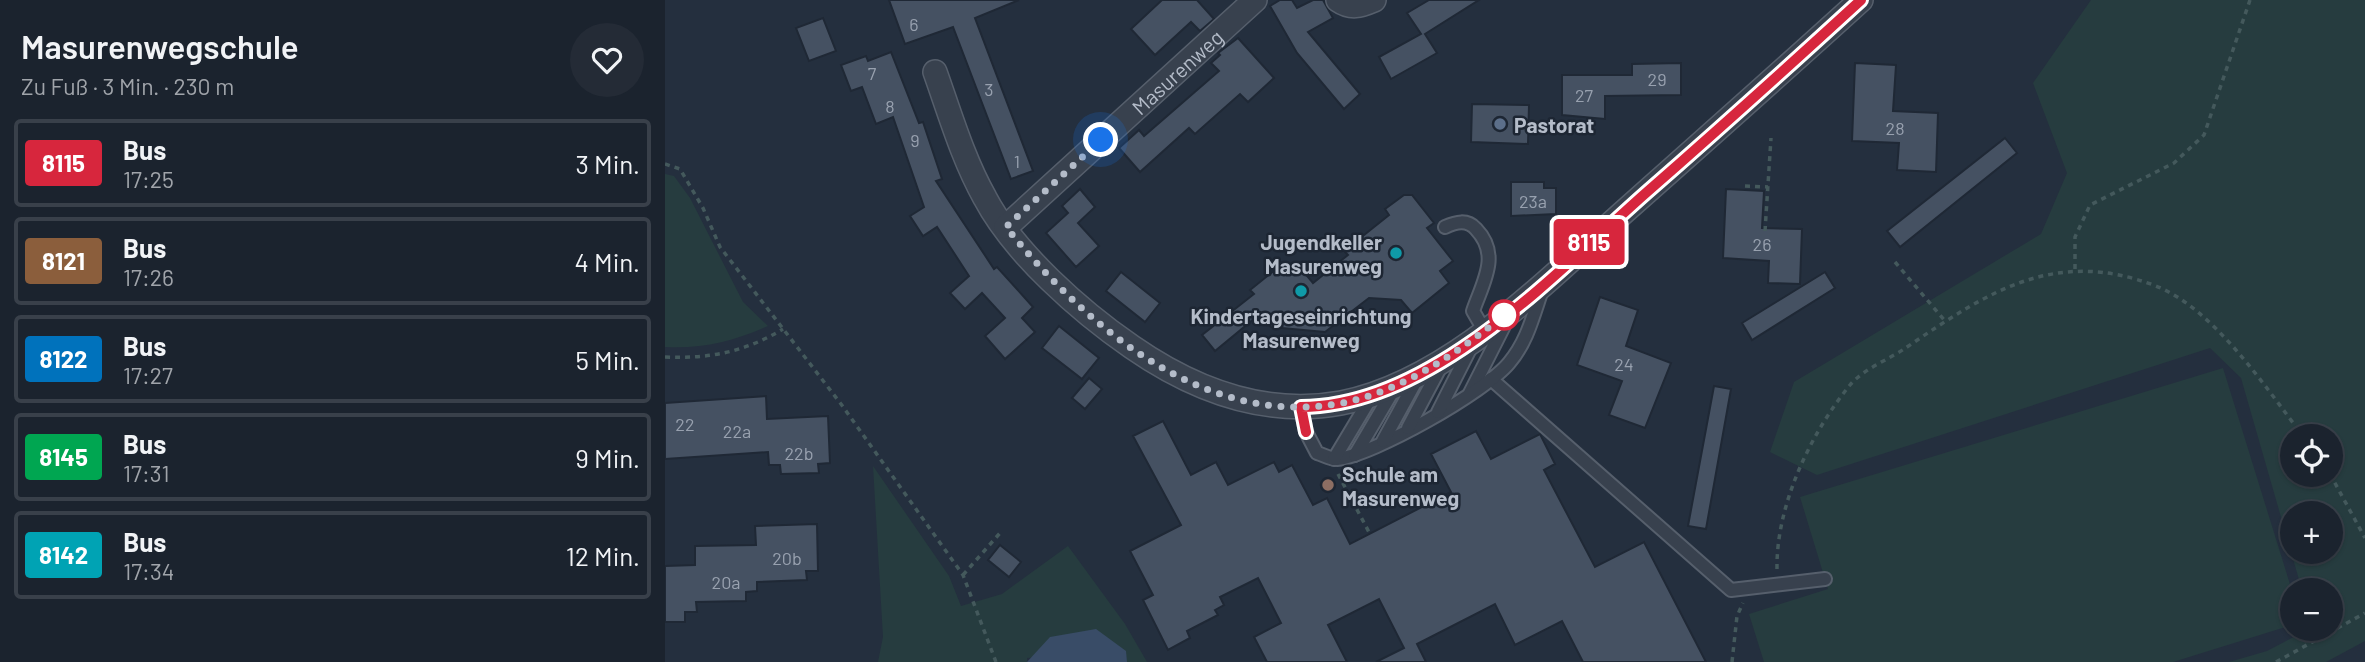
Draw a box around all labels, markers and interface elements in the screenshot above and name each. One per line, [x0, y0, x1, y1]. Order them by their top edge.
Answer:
house number: 6 [909, 13, 919, 35]
button: heart [570, 23, 644, 97]
street label: Masurenweg [1126, 24, 1227, 119]
text: Masurenwegschule [21, 26, 299, 66]
house number: 7 [868, 62, 877, 84]
house number: 29 [1647, 68, 1667, 90]
text: Zu Fuß · 3 Min. · 230 m [21, 72, 234, 100]
house number: 3 [984, 78, 994, 100]
house number: 27 [1575, 84, 1594, 106]
house number: 8 [885, 95, 895, 117]
place label: Pastorat [1514, 112, 1594, 137]
marker: Pastorat [1492, 116, 1508, 132]
house number: 28 [1885, 117, 1905, 139]
your location [1083, 122, 1118, 157]
house number: 9 [910, 129, 920, 151]
text: Bus [123, 134, 166, 165]
text: 8115 [42, 148, 85, 177]
text: 3 Min. [575, 148, 640, 179]
house number: 1 [1014, 150, 1020, 172]
text: 17:25 [123, 165, 174, 193]
house number: 23a [1519, 190, 1547, 212]
line badge: 8115 [1540, 219, 1638, 265]
text: 8115 [1568, 227, 1610, 256]
place label: Jugendkeller Masurenweg [1260, 229, 1382, 278]
text: Bus [123, 232, 166, 263]
house number: 26 [1753, 233, 1771, 255]
marker: Jugendkeller Masurenweg [1388, 245, 1404, 261]
text: 8121 [42, 246, 85, 275]
text: 4 Min. [575, 246, 640, 277]
text: 17:26 [123, 263, 174, 291]
marker: Kindertageseinrichtung Masurenweg [1293, 283, 1309, 299]
unlabelled marker [1489, 300, 1519, 330]
place label: Kindertageseinrichtung Masurenweg [1190, 303, 1412, 352]
text: Bus [123, 330, 166, 361]
text: 8122 [39, 344, 88, 373]
text: 5 Min. [576, 344, 640, 375]
house number: 24 [1614, 353, 1634, 375]
text: 17:27 [123, 361, 173, 389]
house number: 22 [675, 413, 695, 435]
house number: 22a [723, 420, 751, 442]
map controls [2280, 424, 2343, 641]
button: locate [2280, 424, 2343, 487]
text: Bus [123, 428, 166, 459]
text: 8145 [39, 442, 88, 471]
text: 9 Min. [575, 442, 640, 473]
house number: 22b [784, 442, 814, 464]
text: 17:31 [123, 459, 169, 487]
place label: Schule am Masurenweg [1342, 461, 1459, 510]
marker: Schule am Masurenweg [1320, 477, 1336, 493]
button: + [2280, 501, 2343, 564]
text: Bus [123, 526, 166, 557]
text: 8142 [39, 540, 88, 569]
text: 12 Min. [566, 540, 640, 571]
house number: 20b [772, 547, 802, 569]
text: 17:34 [123, 557, 174, 585]
house number: 20a [711, 571, 741, 593]
button: − [2280, 578, 2343, 641]

